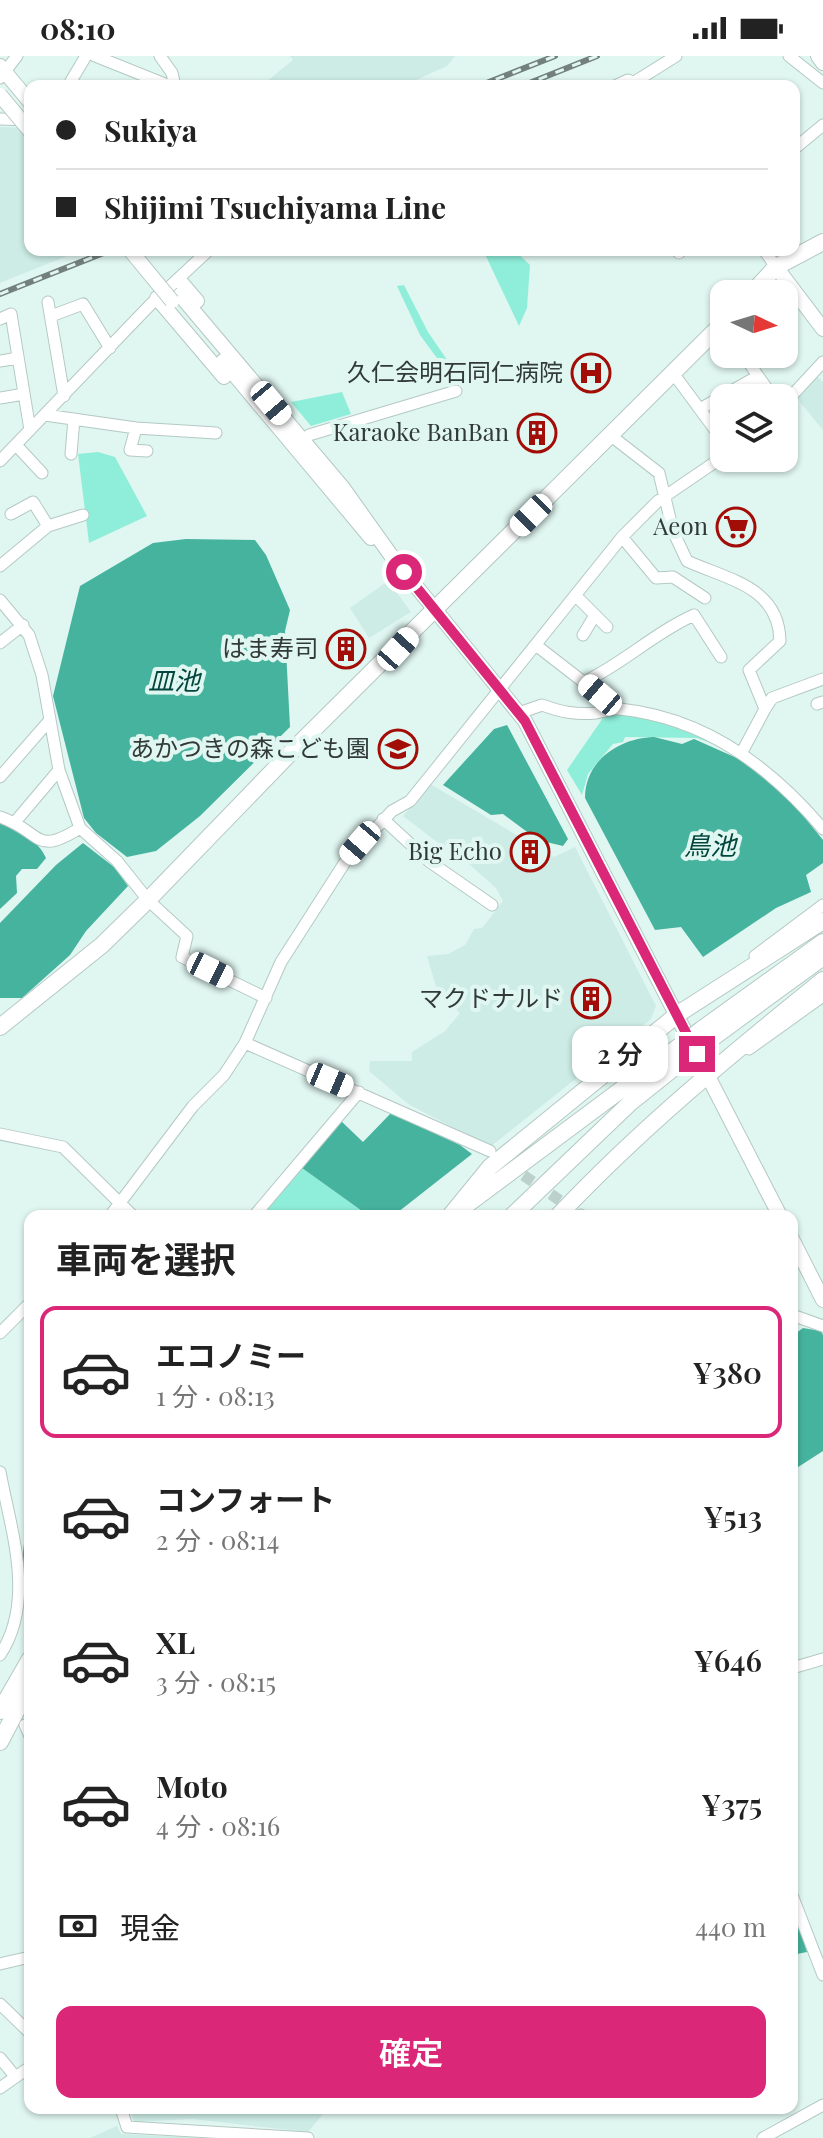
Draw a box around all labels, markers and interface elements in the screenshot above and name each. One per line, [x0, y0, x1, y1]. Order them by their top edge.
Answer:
text: 08:10 [40, 8, 116, 48]
text: Sukiya [104, 110, 197, 150]
text: Shijimi Tsuchiyama Line [104, 187, 446, 227]
north arrow [710, 280, 798, 368]
map controls [710, 280, 798, 472]
hospital icon: 久仁会明石同仁病院 [570, 352, 612, 394]
place label: 久仁会明石同仁病院 [347, 355, 563, 387]
car [246, 377, 296, 429]
button: layers [710, 384, 798, 472]
building icon: Karaoke BanBan [516, 412, 558, 454]
place label: Karaoke BanBan [333, 415, 509, 447]
car [506, 490, 556, 540]
supermarket icon: Aeon [715, 506, 757, 548]
place label: Aeon [652, 509, 708, 541]
route start [386, 554, 422, 590]
car [373, 623, 423, 675]
building icon: はま寿司 [325, 628, 367, 670]
place label: はま寿司 [222, 631, 318, 663]
water label: 皿池 [148, 662, 203, 697]
car [574, 670, 626, 720]
school or university icon: あかつきの森こども園 [377, 728, 419, 770]
place label: あかつきの森こども園 [130, 731, 370, 763]
car [335, 817, 385, 869]
water label: 鳥池 [684, 827, 739, 862]
building icon: Big Echo [509, 831, 551, 873]
place label: Big Echo [408, 834, 502, 866]
car [183, 949, 237, 991]
building icon: マクドナルド [570, 978, 612, 1020]
place label: マクドナルド [419, 981, 563, 1013]
callout: 2 分 [573, 1026, 669, 1082]
text: 2 分 [597, 1036, 643, 1071]
route end [679, 1036, 715, 1072]
car [303, 1060, 357, 1100]
text: 車両を選択 [56, 1234, 236, 1282]
text: エコノミー [156, 1335, 306, 1375]
icon: car [60, 1336, 132, 1408]
text: ¥380 [692, 1352, 762, 1392]
text: 1 分 · 08:13 [156, 1378, 275, 1413]
text: コンフォート [156, 1479, 335, 1519]
icon: car [60, 1480, 132, 1552]
text: ¥513 [703, 1496, 762, 1536]
text: 2 分 · 08:14 [156, 1522, 279, 1557]
text: XL [156, 1622, 195, 1662]
icon: car [60, 1624, 132, 1696]
text: ¥646 [694, 1640, 762, 1680]
text: 3 分 · 08:15 [156, 1664, 276, 1699]
text: Moto [156, 1766, 228, 1806]
icon: car [60, 1768, 132, 1840]
text: ¥375 [701, 1784, 762, 1824]
text: 4 分 · 08:16 [156, 1808, 280, 1843]
icon: cash [56, 1904, 100, 1948]
text: 現金 [120, 1907, 180, 1947]
text: 440 m [695, 1909, 766, 1944]
button: 確定 [56, 2006, 766, 2098]

